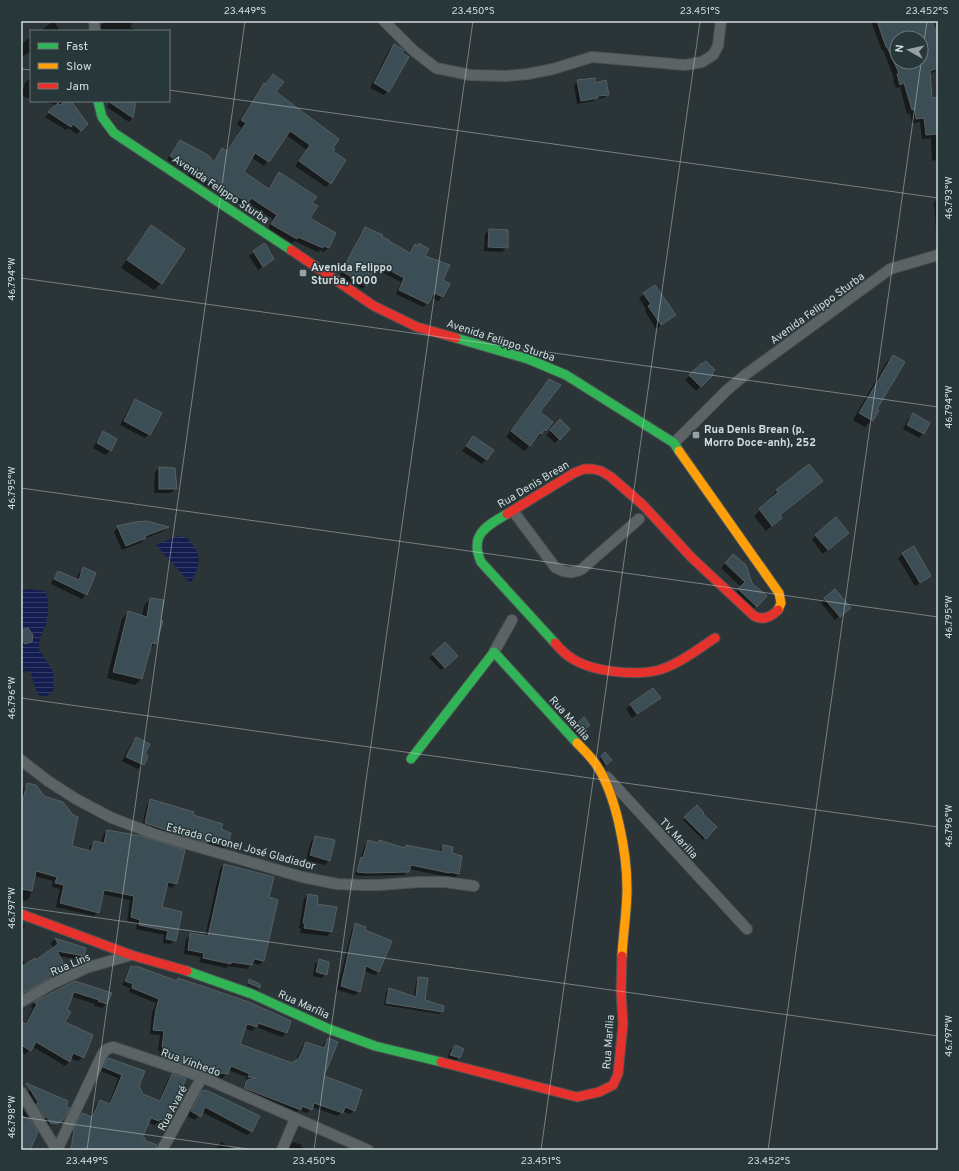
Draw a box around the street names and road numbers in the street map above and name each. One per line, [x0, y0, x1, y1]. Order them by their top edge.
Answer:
street label: Avenida Felippo Sturba [170, 152, 271, 227]
street label: Avenida Felippo Sturba [768, 270, 868, 348]
street label: Avenida Felippo Sturba [445, 317, 557, 365]
street label: Rua Denis Brean [495, 458, 572, 512]
street label: Rua Marília [546, 694, 593, 744]
street label: TV. Marilia [656, 815, 701, 862]
street label: Estrada Coronel José Gladiador [164, 820, 318, 874]
street label: Rua Lins [48, 950, 92, 980]
street label: Rua Marília [276, 987, 332, 1023]
street label: Rua Marília [600, 1014, 618, 1070]
street label: Rua Vinhedo [159, 1046, 222, 1080]
street label: Rua Avaré [155, 1083, 191, 1134]

